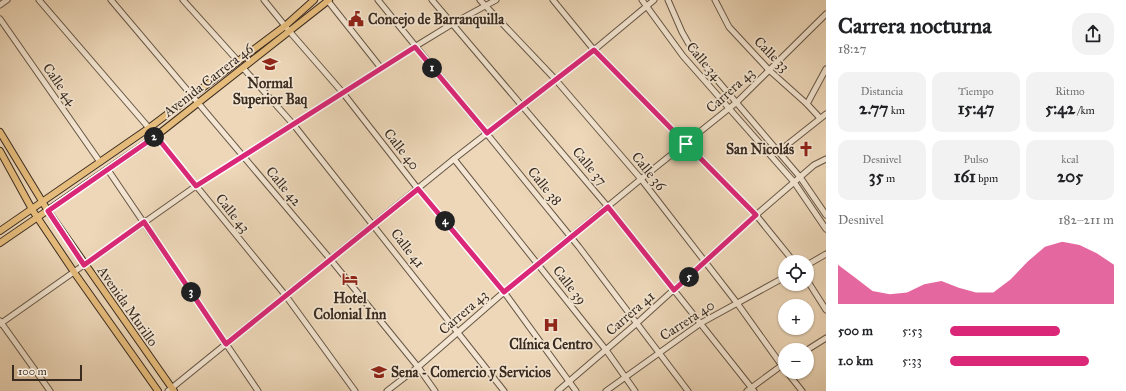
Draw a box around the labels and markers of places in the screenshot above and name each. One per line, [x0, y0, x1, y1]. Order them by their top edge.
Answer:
public building icon: Concejo de Barranquilla [347, 10, 365, 28]
place label: Concejo de Barranquilla [368, 11, 505, 29]
school or university icon: Normal Superior Baq [261, 55, 279, 73]
pin: 1 [422, 58, 442, 78]
place label: Normal Superior Baq [233, 75, 309, 109]
pin: 2 [144, 127, 164, 147]
pin [669, 127, 703, 161]
church icon: San Nicolás [797, 140, 815, 158]
place label: San Nicolás [726, 141, 794, 158]
pin: 4 [435, 211, 455, 231]
pin: 5 [679, 267, 699, 287]
hotel icon: Hotel Colonial Inn [341, 270, 359, 288]
pin: 3 [181, 282, 201, 302]
place label: Hotel Colonial Inn [314, 290, 387, 323]
hospital icon: Clínica Centro [542, 316, 560, 334]
place label: Clínica Centro [509, 336, 593, 353]
school or university icon: Sena - Comercio y Servicios [370, 363, 388, 381]
place label: Sena - Comercio y Servicios [391, 364, 551, 382]

